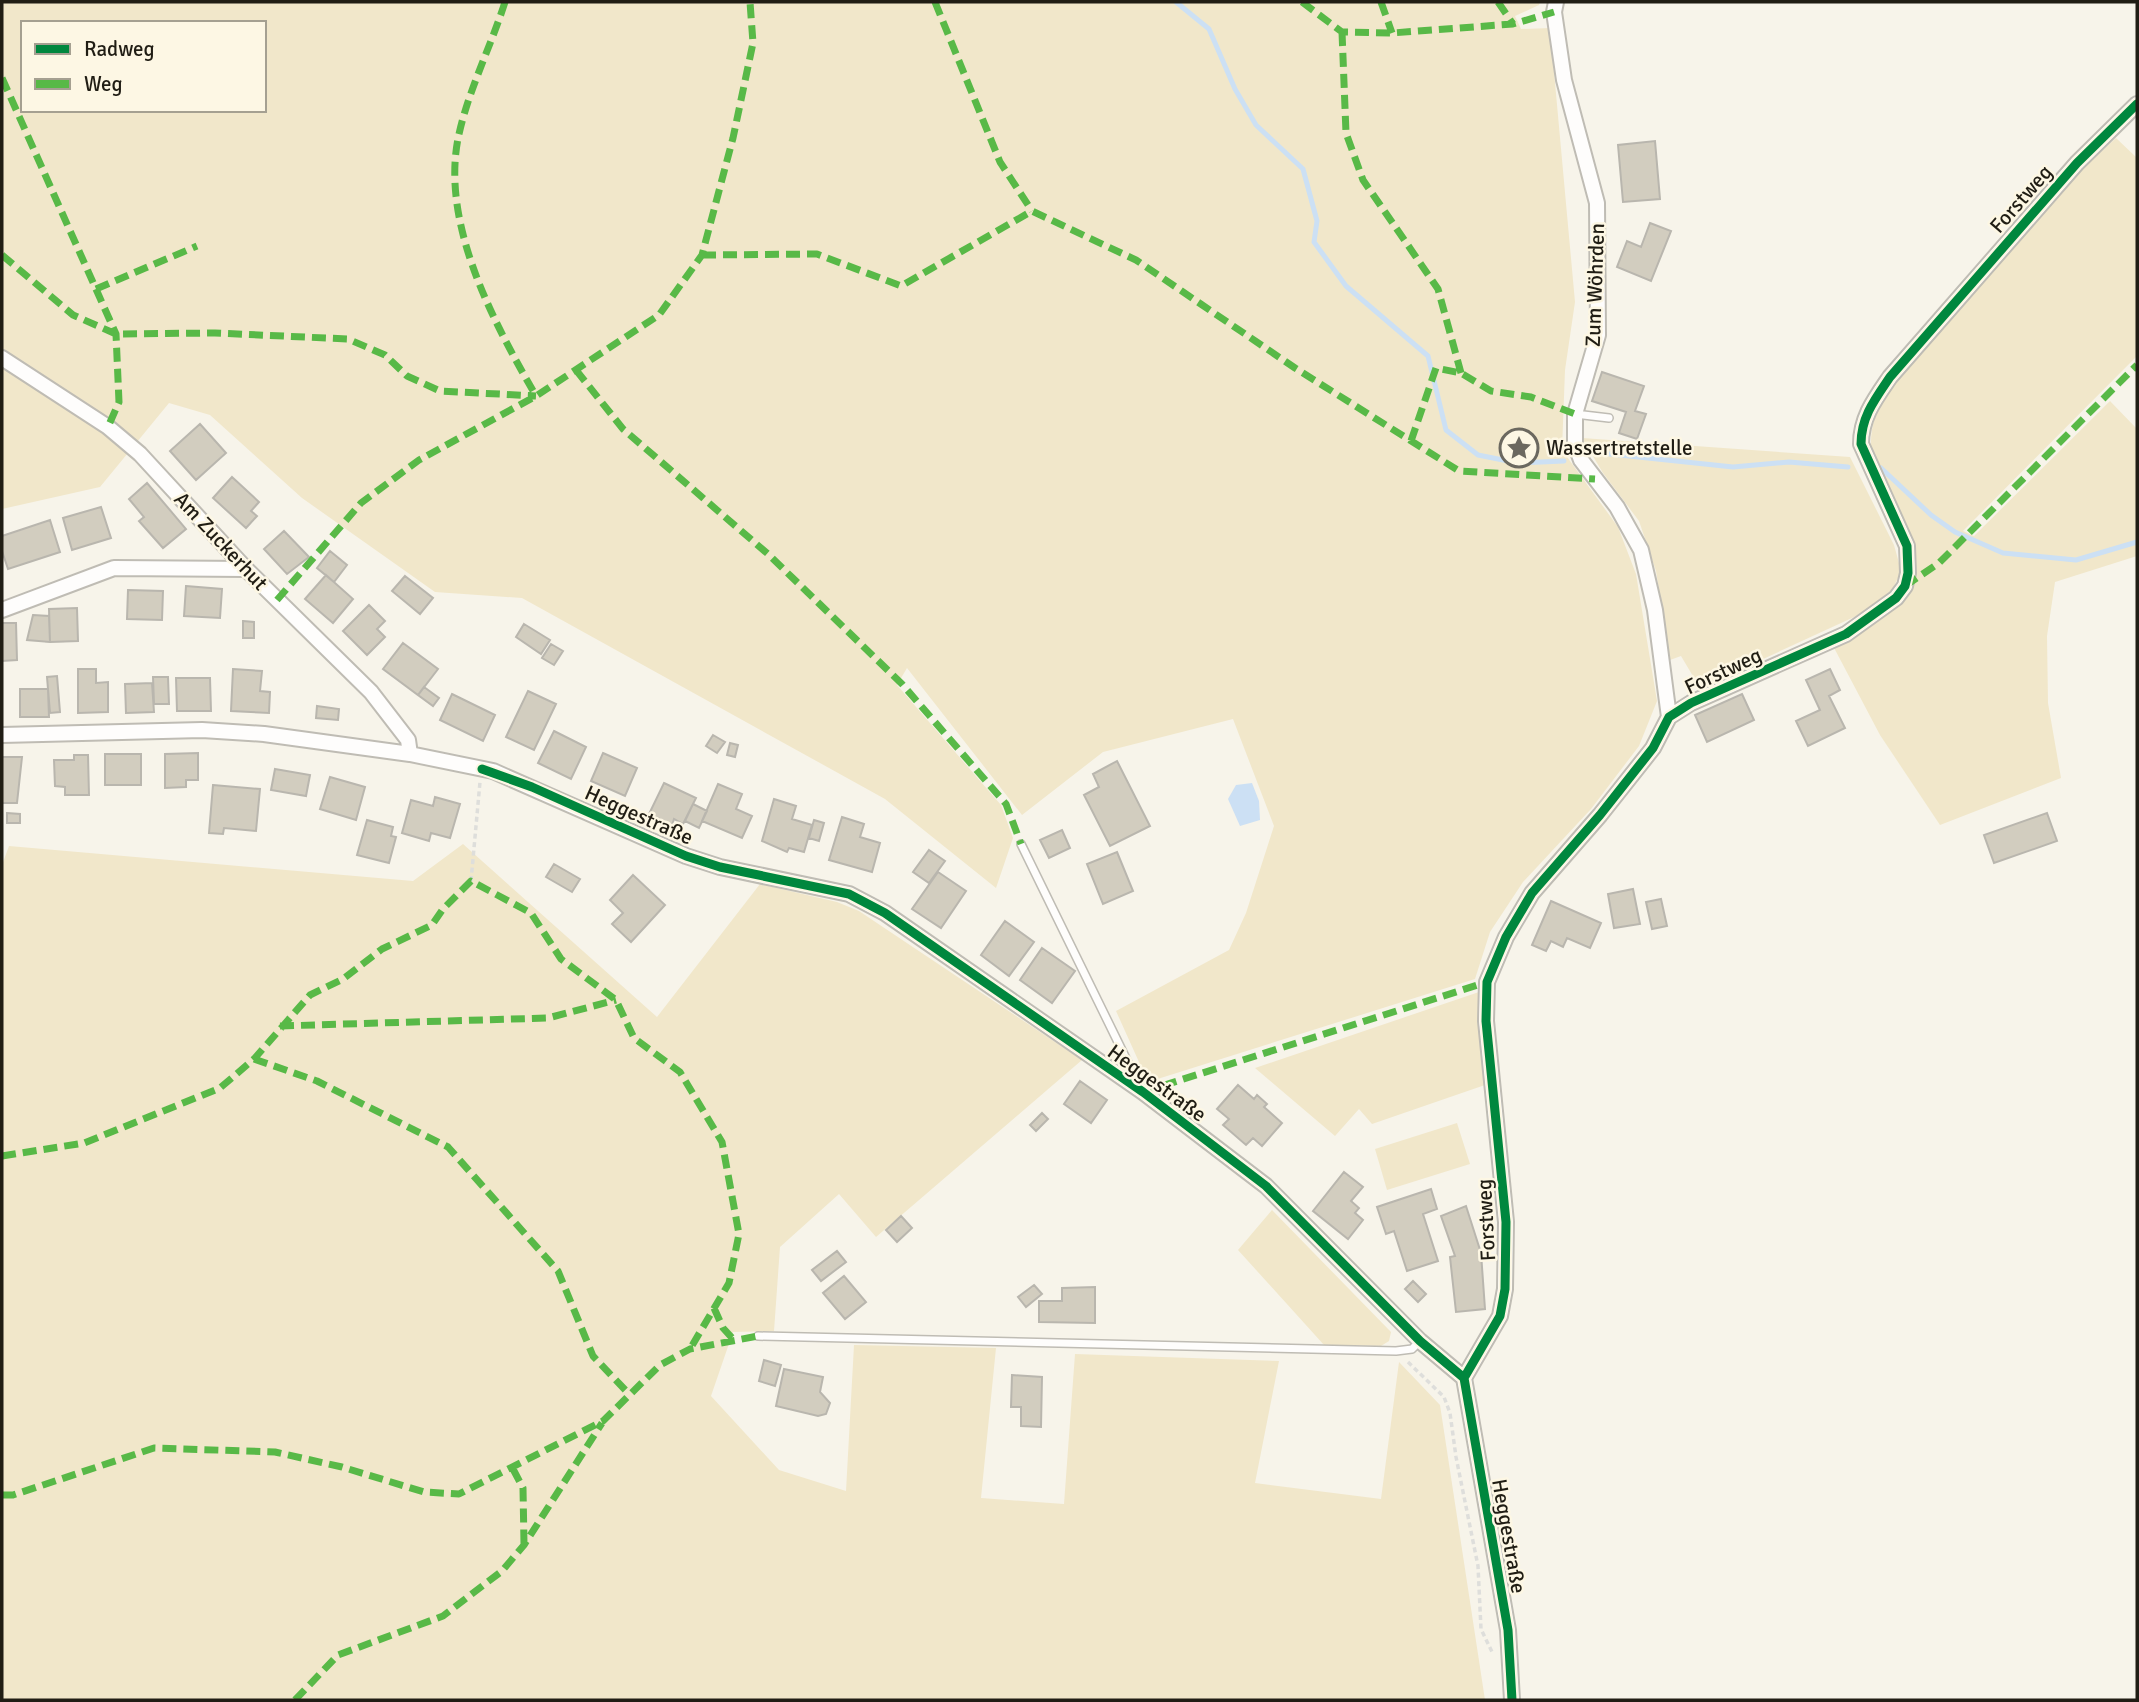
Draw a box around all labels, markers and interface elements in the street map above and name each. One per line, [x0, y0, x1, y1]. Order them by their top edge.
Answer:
legend [21, 21, 266, 112]
text: Radweg [84, 36, 155, 62]
text: Weg [84, 71, 123, 97]
street label: Forstweg [1984, 159, 2058, 239]
street label: Zum Wöhrden [1580, 222, 1610, 348]
place icon: Wassertretstelle [1498, 427, 1540, 469]
place label: Wassertretstelle [1546, 435, 1693, 461]
street label: Am Zuckerhut [169, 486, 273, 596]
street label: Forstweg [1680, 642, 1766, 700]
street label: Heggestraße [581, 780, 697, 850]
street label: Heggestraße [1103, 1038, 1211, 1128]
street label: Forstweg [1471, 1178, 1501, 1262]
street label: Heggestraße [1486, 1477, 1532, 1595]

